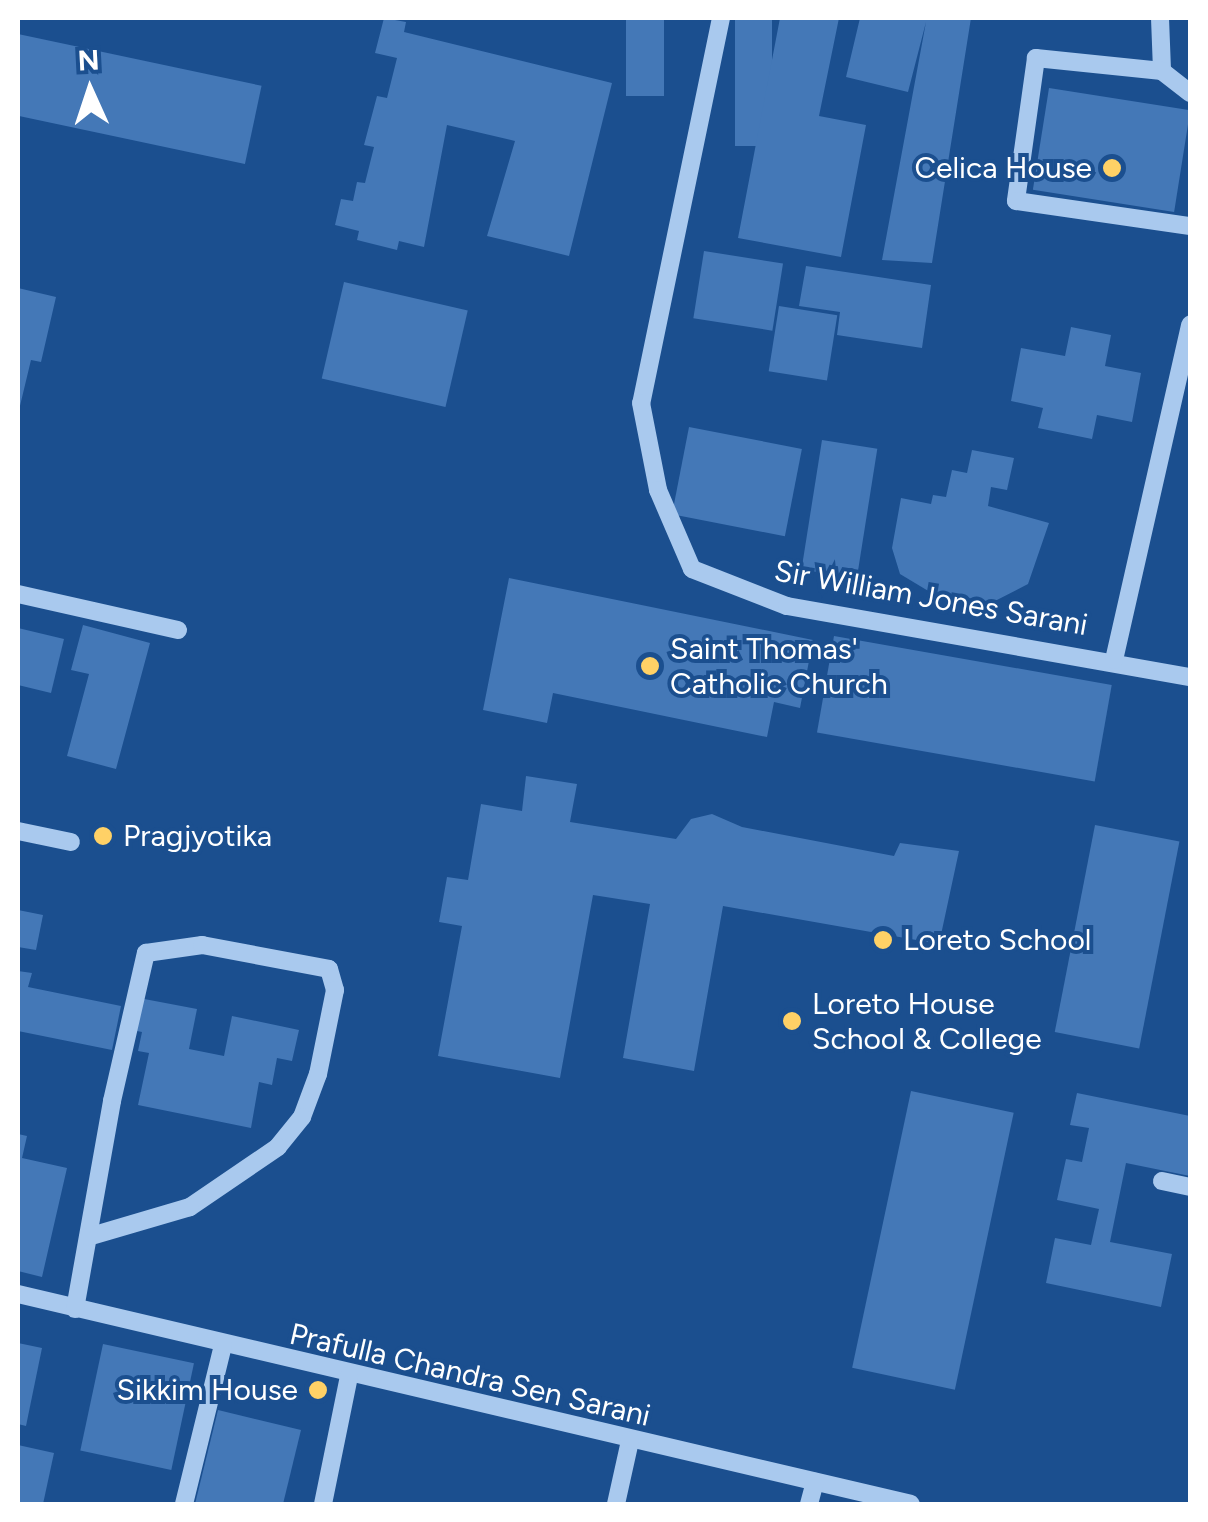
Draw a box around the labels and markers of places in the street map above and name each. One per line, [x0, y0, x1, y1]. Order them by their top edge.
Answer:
place label: Celica House [914, 150, 1092, 186]
marker: Celica House [1101, 157, 1123, 179]
place label: Saint Thomas' Catholic Church [670, 631, 888, 702]
marker: Saint Thomas' Catholic Church [639, 655, 661, 677]
place label: Pragjyotika [123, 818, 272, 854]
marker: Pragjyotika [92, 825, 114, 847]
place label: Loreto School [903, 922, 1091, 958]
marker: Loreto School [872, 929, 894, 951]
place label: Loreto House School & College [812, 986, 1042, 1056]
marker: Loreto House School & College [781, 1010, 803, 1032]
place label: Sikkim House [117, 1372, 298, 1408]
marker: Sikkim House [307, 1379, 329, 1401]

